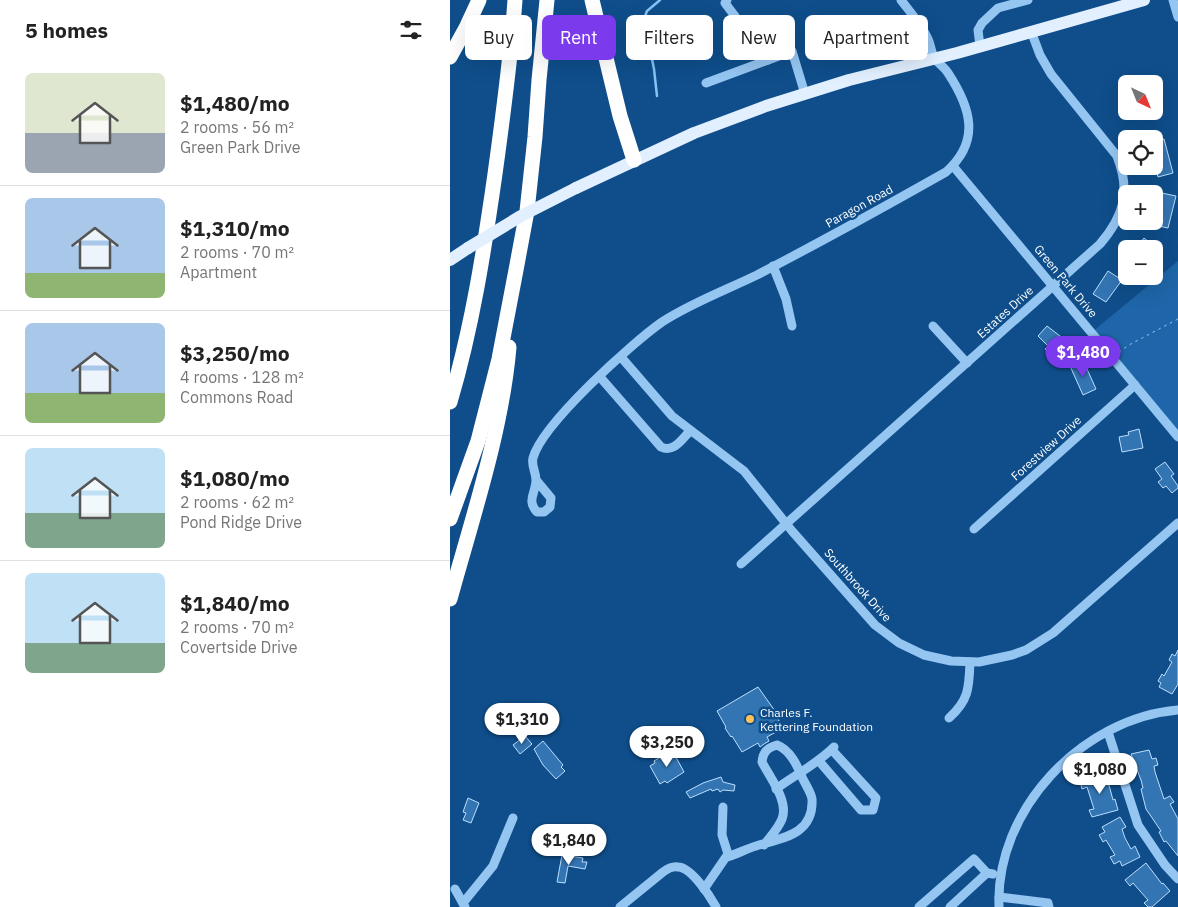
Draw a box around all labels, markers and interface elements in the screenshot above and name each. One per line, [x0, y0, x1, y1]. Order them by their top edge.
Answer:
chip: Buy [465, 15, 532, 60]
chip: Rent [542, 15, 616, 60]
chip: Filters [626, 15, 713, 60]
chip: New [723, 15, 795, 60]
chip: Apartment [805, 15, 928, 60]
text: 5 homes [25, 16, 108, 44]
icon: filters [397, 16, 425, 44]
north arrow [1118, 75, 1162, 120]
map controls [1118, 75, 1163, 285]
text: $1,480/mo [180, 89, 290, 117]
icon: home [65, 93, 125, 153]
text: 2 rooms · 56 m² [180, 117, 294, 137]
button: locate [1118, 130, 1163, 175]
text: Green Park Drive [180, 137, 301, 157]
street label: Paragon Road [823, 181, 895, 231]
button: + [1118, 185, 1163, 230]
text: $1,310/mo [180, 214, 290, 242]
icon: home [65, 218, 125, 278]
button: − [1118, 240, 1163, 285]
text: 2 rooms · 70 m² [180, 242, 294, 262]
street label: Green Park Drive [1031, 242, 1101, 321]
text: Apartment [180, 262, 257, 282]
street label: Estates Drive [974, 283, 1037, 341]
pin: $1,480 [1042, 336, 1124, 378]
text: $3,250/mo [180, 339, 290, 367]
text: $1,480 [1057, 342, 1109, 362]
icon: home [65, 343, 125, 403]
text: 4 rooms · 128 m² [180, 367, 304, 387]
text: Commons Road [180, 387, 293, 407]
street label: Forestview Drive [1008, 412, 1085, 483]
text: $1,080/mo [180, 464, 290, 492]
icon: home [65, 468, 125, 528]
text: 2 rooms · 62 m² [180, 492, 294, 512]
text: Pond Ridge Drive [180, 512, 302, 532]
street label: Southbrook Drive [821, 545, 895, 625]
text: $1,840/mo [180, 589, 290, 617]
icon: home [65, 593, 125, 653]
text: 2 rooms · 70 m² [180, 617, 294, 637]
text: Covertside Drive [180, 637, 298, 657]
pin: $1,310 [481, 702, 563, 745]
place label: Charles F. Kettering Foundation [760, 705, 873, 734]
text: $1,310 [496, 709, 548, 729]
marker: Charles F. Kettering Foundation [744, 713, 756, 725]
pin: $3,250 [626, 726, 708, 768]
text: $3,250 [641, 732, 693, 752]
pin: $1,080 [1059, 752, 1141, 795]
text: $1,080 [1074, 759, 1126, 779]
pin: $1,840 [528, 824, 610, 866]
text: $1,840 [543, 830, 595, 850]

